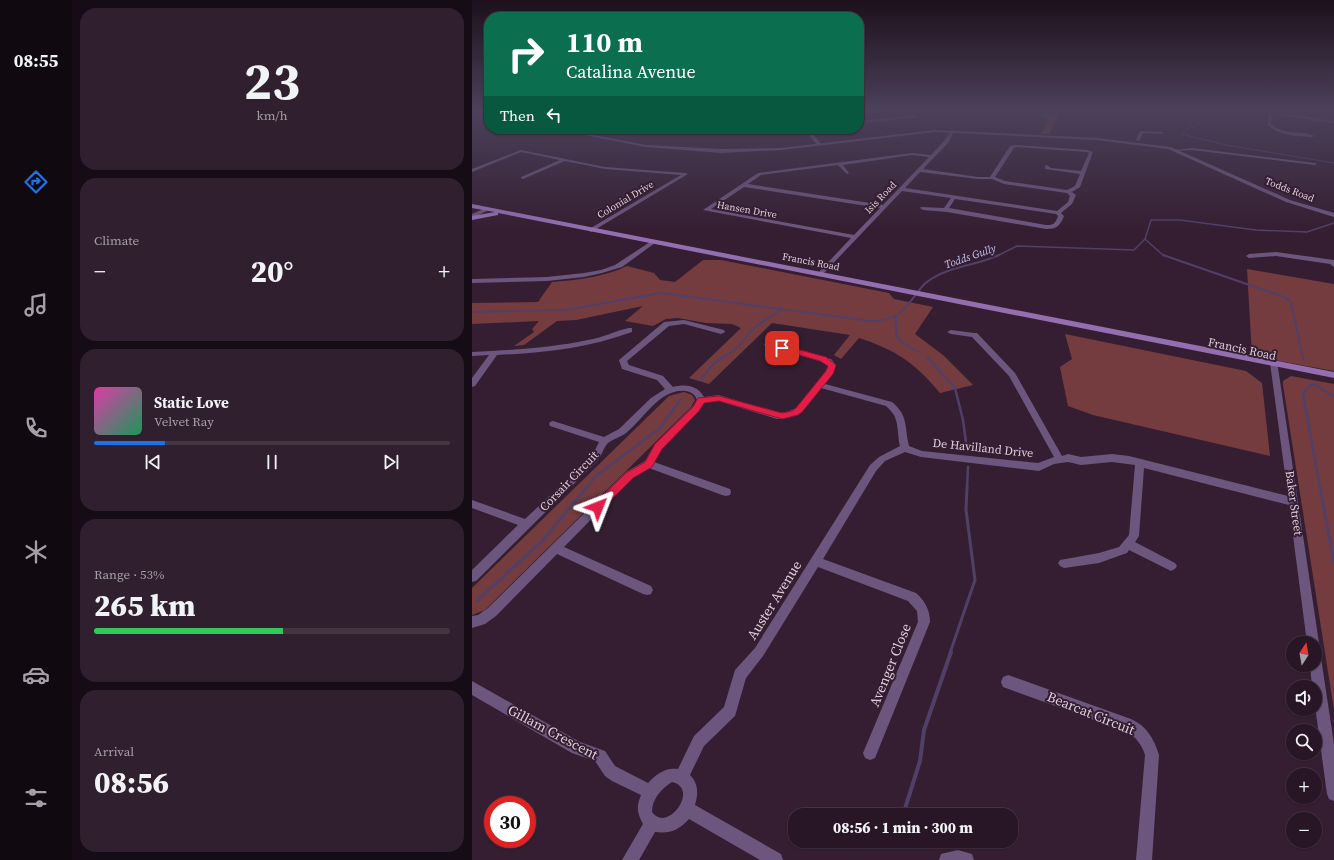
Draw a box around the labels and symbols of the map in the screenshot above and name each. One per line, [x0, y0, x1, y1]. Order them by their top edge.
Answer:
street label: Todds Road [1263, 174, 1316, 205]
street label: Colonial Drive [595, 177, 656, 221]
street label: Isis Road [862, 178, 899, 216]
street label: Hansen Drive [716, 198, 778, 221]
water label: Todds Gully [942, 240, 999, 272]
street label: Francis Road [781, 250, 841, 273]
pin [765, 331, 799, 365]
street label: Francis Road [1206, 334, 1278, 364]
street label: De Havilland Drive [932, 435, 1034, 461]
street label: Corsair Circuit [536, 447, 602, 515]
street label: Baker Street [1282, 470, 1306, 536]
position arrow [577, 486, 619, 528]
street label: Auster Avenue [742, 557, 806, 643]
street label: Avenger Close [864, 620, 916, 710]
north arrow [1286, 636, 1322, 672]
street label: Bearcat Circuit [1044, 686, 1138, 740]
street label: Gillam Crescent [504, 700, 602, 764]
speed limit sign: 30 [484, 796, 536, 848]

